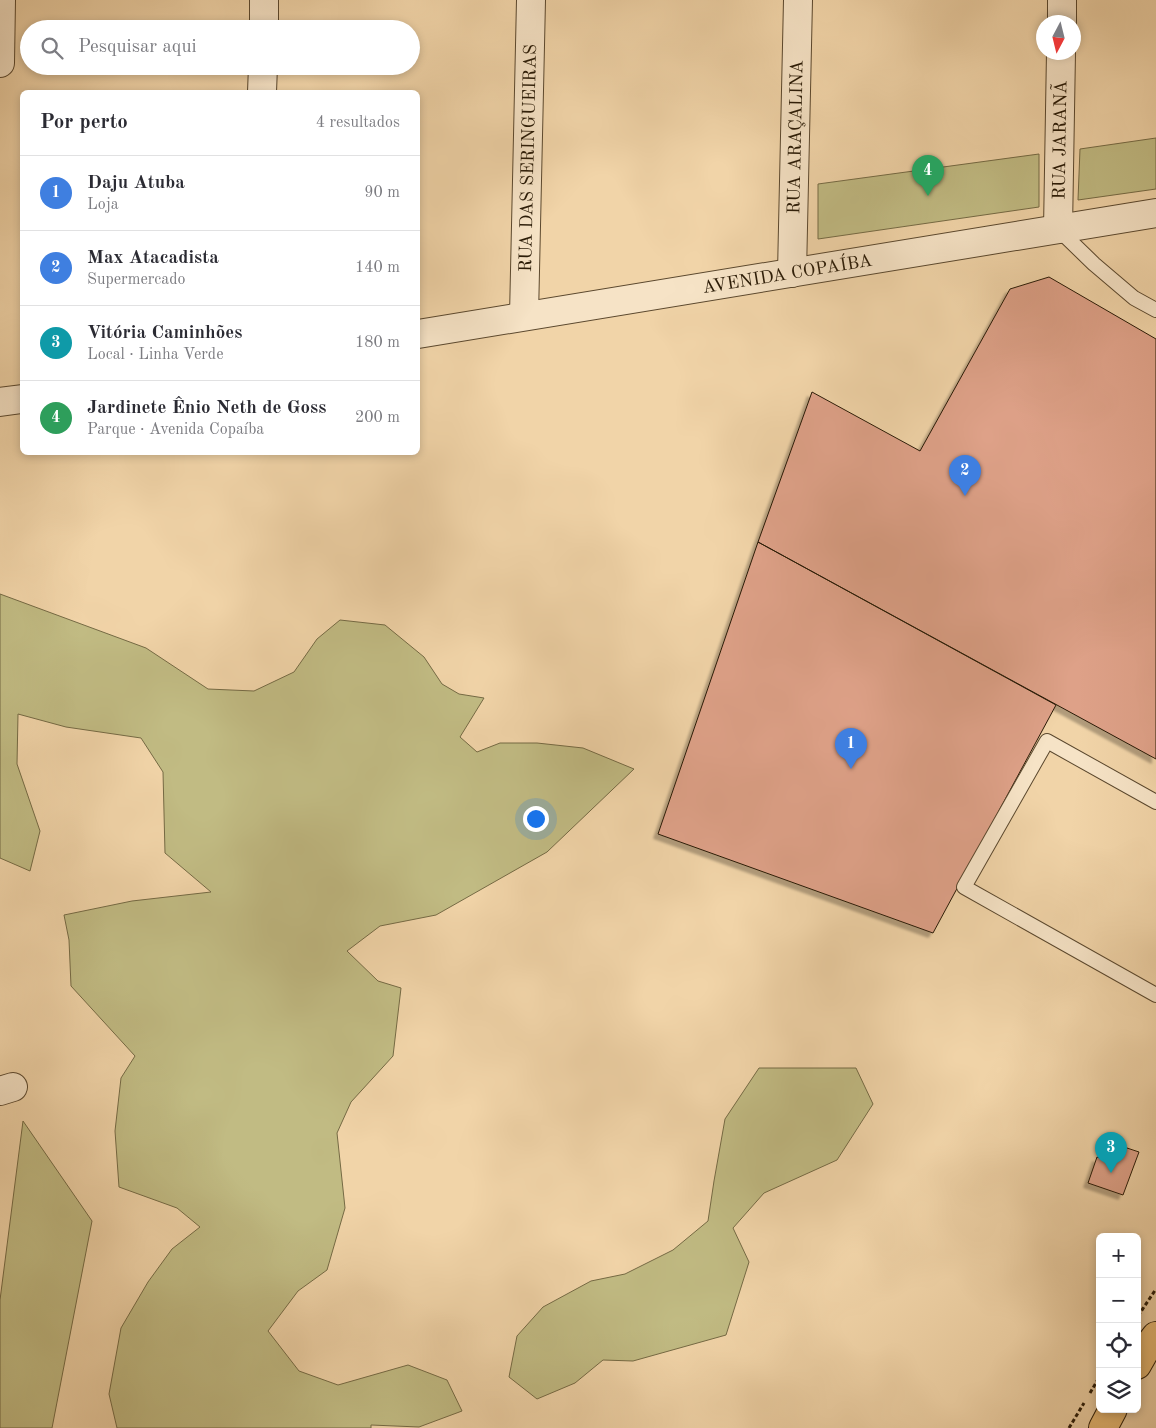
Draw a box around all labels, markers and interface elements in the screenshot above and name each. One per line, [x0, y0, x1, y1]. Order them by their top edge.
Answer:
north arrow [1036, 15, 1081, 60]
search box [20, 20, 420, 75]
icon: search [38, 34, 66, 62]
text: Pesquisar aqui [78, 38, 197, 57]
street label: RUA DAS SERINGUEIRAS [517, 44, 540, 272]
street label: RUA ARAÇALINA [785, 60, 807, 214]
street label: RUA JARANÃ [1048, 80, 1071, 200]
text: Por perto [40, 112, 128, 133]
text: 4 resultados [316, 115, 400, 131]
pin: 4 [912, 155, 944, 196]
text: Daju Atuba [87, 174, 185, 193]
text: 1 [51, 185, 61, 201]
text: 90 m [364, 185, 400, 201]
text: Loja [87, 197, 119, 213]
text: Max Atacadista [87, 249, 219, 268]
street label: AVENIDA COPAÍBA [701, 252, 874, 297]
text: 2 [51, 260, 61, 276]
text: 140 m [355, 260, 400, 276]
text: Supermercado [87, 272, 185, 288]
text: Vitória Caminhões [87, 324, 242, 343]
text: 3 [51, 335, 61, 351]
text: 180 m [355, 335, 400, 351]
text: Local · Linha Verde [87, 347, 224, 363]
text: Jardinete Ênio Neth de Goss [87, 399, 326, 418]
text: 4 [51, 410, 61, 426]
text: 200 m [355, 410, 400, 426]
text: Parque · Avenida Copaíba [87, 422, 264, 438]
pin: 2 [949, 455, 981, 496]
pin: 1 [835, 728, 867, 769]
your location [523, 806, 549, 832]
pin: 3 [1095, 1132, 1127, 1173]
map controls [1096, 1233, 1141, 1413]
button: + [1096, 1233, 1141, 1278]
button: − [1096, 1278, 1141, 1323]
button: locate [1096, 1323, 1141, 1368]
button: layers [1096, 1368, 1141, 1413]

